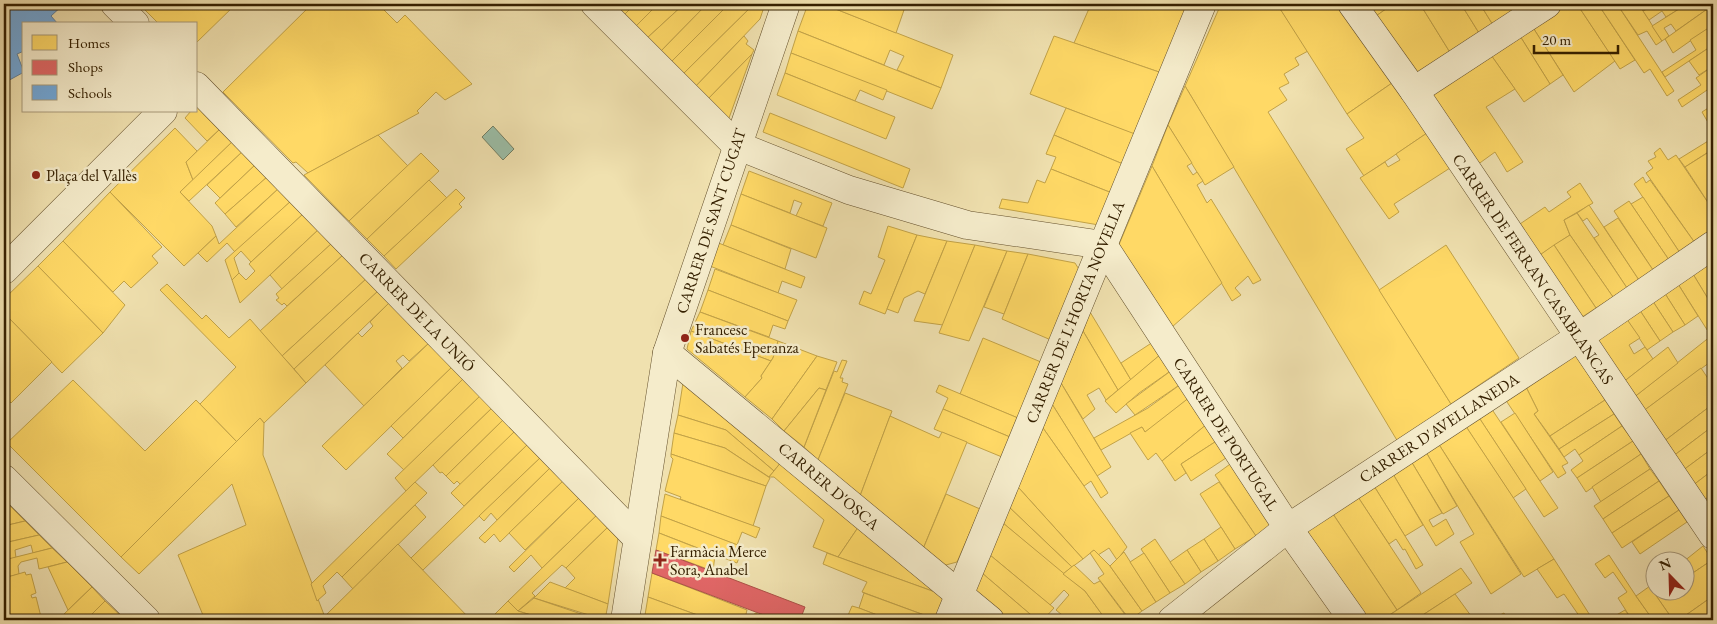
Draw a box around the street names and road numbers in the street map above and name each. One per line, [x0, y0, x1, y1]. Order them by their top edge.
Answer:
street label: CARRER DE SANT CUGAT [671, 126, 751, 316]
street label: CARRER DE FERRAN CASABLANCAS [1448, 150, 1618, 388]
street label: CARRER DE L'HORTA NOVELLA [1021, 197, 1130, 426]
street label: CARRER DE LA UNIÓ [354, 248, 480, 376]
street label: CARRER DE PORTUGAL [1169, 353, 1284, 515]
street label: CARRER D'AVELLANEDA [1355, 368, 1524, 488]
street label: CARRER D'OSCA [774, 437, 885, 535]

